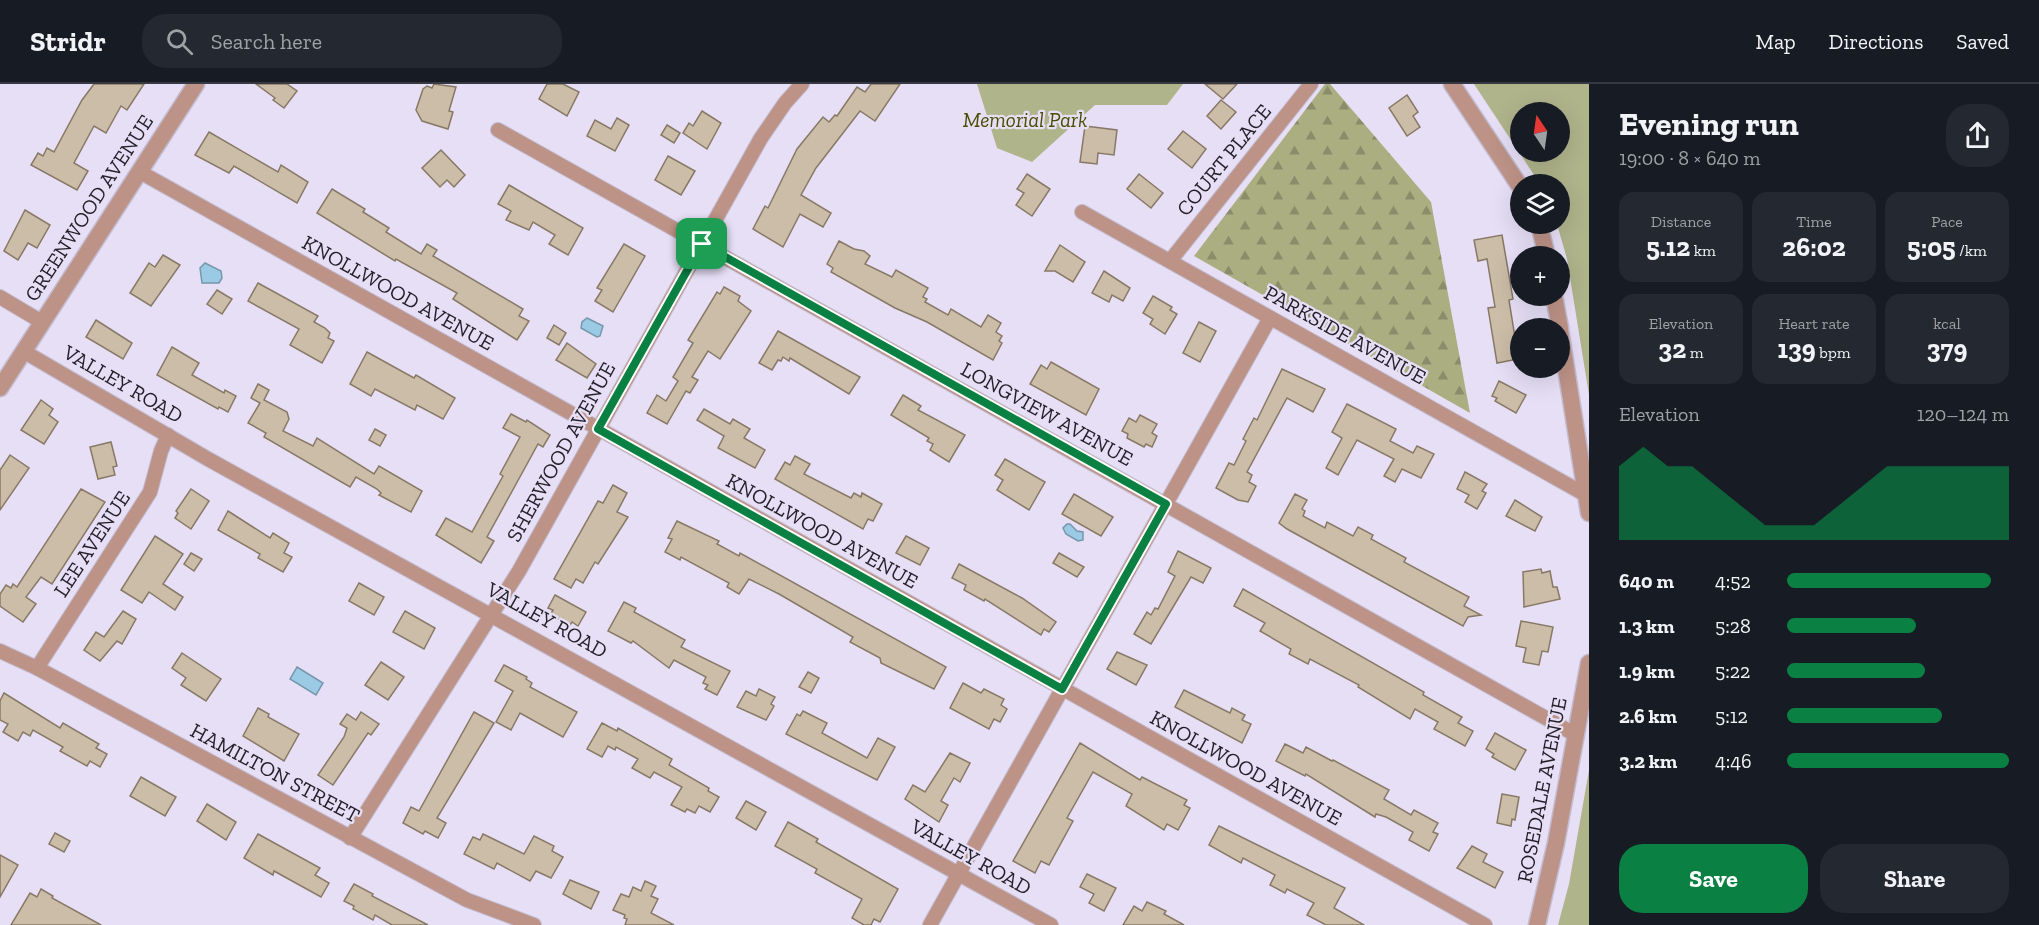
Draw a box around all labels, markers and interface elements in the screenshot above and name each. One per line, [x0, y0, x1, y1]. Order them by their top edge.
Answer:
search box [142, 14, 562, 68]
text: Stridr [30, 25, 106, 58]
icon: search [163, 25, 196, 58]
text: Search here [211, 28, 322, 55]
text: Map [1756, 29, 1796, 54]
text: Directions [1829, 29, 1923, 54]
text: Saved [1956, 29, 2009, 54]
street label: COURT PLACE [1171, 99, 1276, 221]
north arrow [1510, 102, 1570, 162]
map controls [1510, 102, 1570, 378]
text: Evening run [1619, 104, 1799, 143]
button: share [1946, 104, 2009, 167]
park label: Memorial Park [963, 107, 1087, 132]
street label: GREENWOOD AVENUE [19, 110, 158, 306]
text: 19:00 · 8 × 640 m [1619, 146, 1761, 170]
button: layers [1510, 174, 1570, 234]
text: Distance [1651, 212, 1711, 231]
text: Time [1796, 212, 1832, 231]
text: Pace [1931, 212, 1963, 231]
pin [676, 218, 727, 269]
icon: arrive [685, 227, 718, 260]
street label: KNOLLWOOD AVENUE [298, 229, 498, 356]
text: 5.12 [1646, 231, 1690, 263]
text: 26:02 [1782, 231, 1846, 263]
text: 5:05 [1907, 231, 1956, 263]
text: km [1690, 241, 1716, 260]
text: /km [1956, 241, 1987, 260]
button: + [1510, 246, 1570, 306]
street label: PARKSIDE AVENUE [1260, 280, 1431, 389]
text: Elevation [1649, 314, 1713, 333]
text: Heart rate [1778, 314, 1850, 333]
text: kcal [1933, 314, 1961, 333]
button: − [1510, 318, 1570, 378]
text: 32 [1658, 333, 1686, 365]
text: 139 [1777, 333, 1816, 365]
text: 379 [1927, 333, 1967, 365]
street label: VALLEY ROAD [58, 339, 187, 428]
text: m [1686, 343, 1704, 362]
text: bpm [1816, 343, 1851, 362]
street label: LONGVIEW AVENUE [957, 356, 1138, 471]
street label: SHERWOOD AVENUE [501, 358, 620, 546]
text: Elevation [1619, 402, 1700, 426]
text: 120–124 m [1917, 402, 2009, 426]
street label: KNOLLWOOD AVENUE [722, 467, 922, 594]
street label: LEE AVENUE [48, 486, 135, 601]
text: 640 m [1619, 569, 1674, 593]
text: 4:52 [1715, 569, 1751, 593]
street label: VALLEY ROAD [482, 576, 612, 663]
text: 1.3 km [1619, 614, 1675, 638]
text: 5:28 [1715, 614, 1751, 638]
text: 1.9 km [1619, 659, 1675, 683]
text: 5:22 [1715, 659, 1750, 683]
street label: ROSEDALE AVENUE [1511, 695, 1572, 885]
street label: KNOLLWOOD AVENUE [1146, 704, 1346, 831]
text: 2.6 km [1619, 704, 1677, 728]
text: 5:12 [1715, 704, 1748, 728]
street label: HAMILTON STREET [186, 717, 364, 828]
text: 3.2 km [1619, 749, 1677, 773]
text: 4:46 [1715, 749, 1752, 773]
street label: VALLEY ROAD [906, 813, 1036, 900]
button: Save [1619, 844, 1808, 913]
button: Share [1820, 844, 2009, 913]

